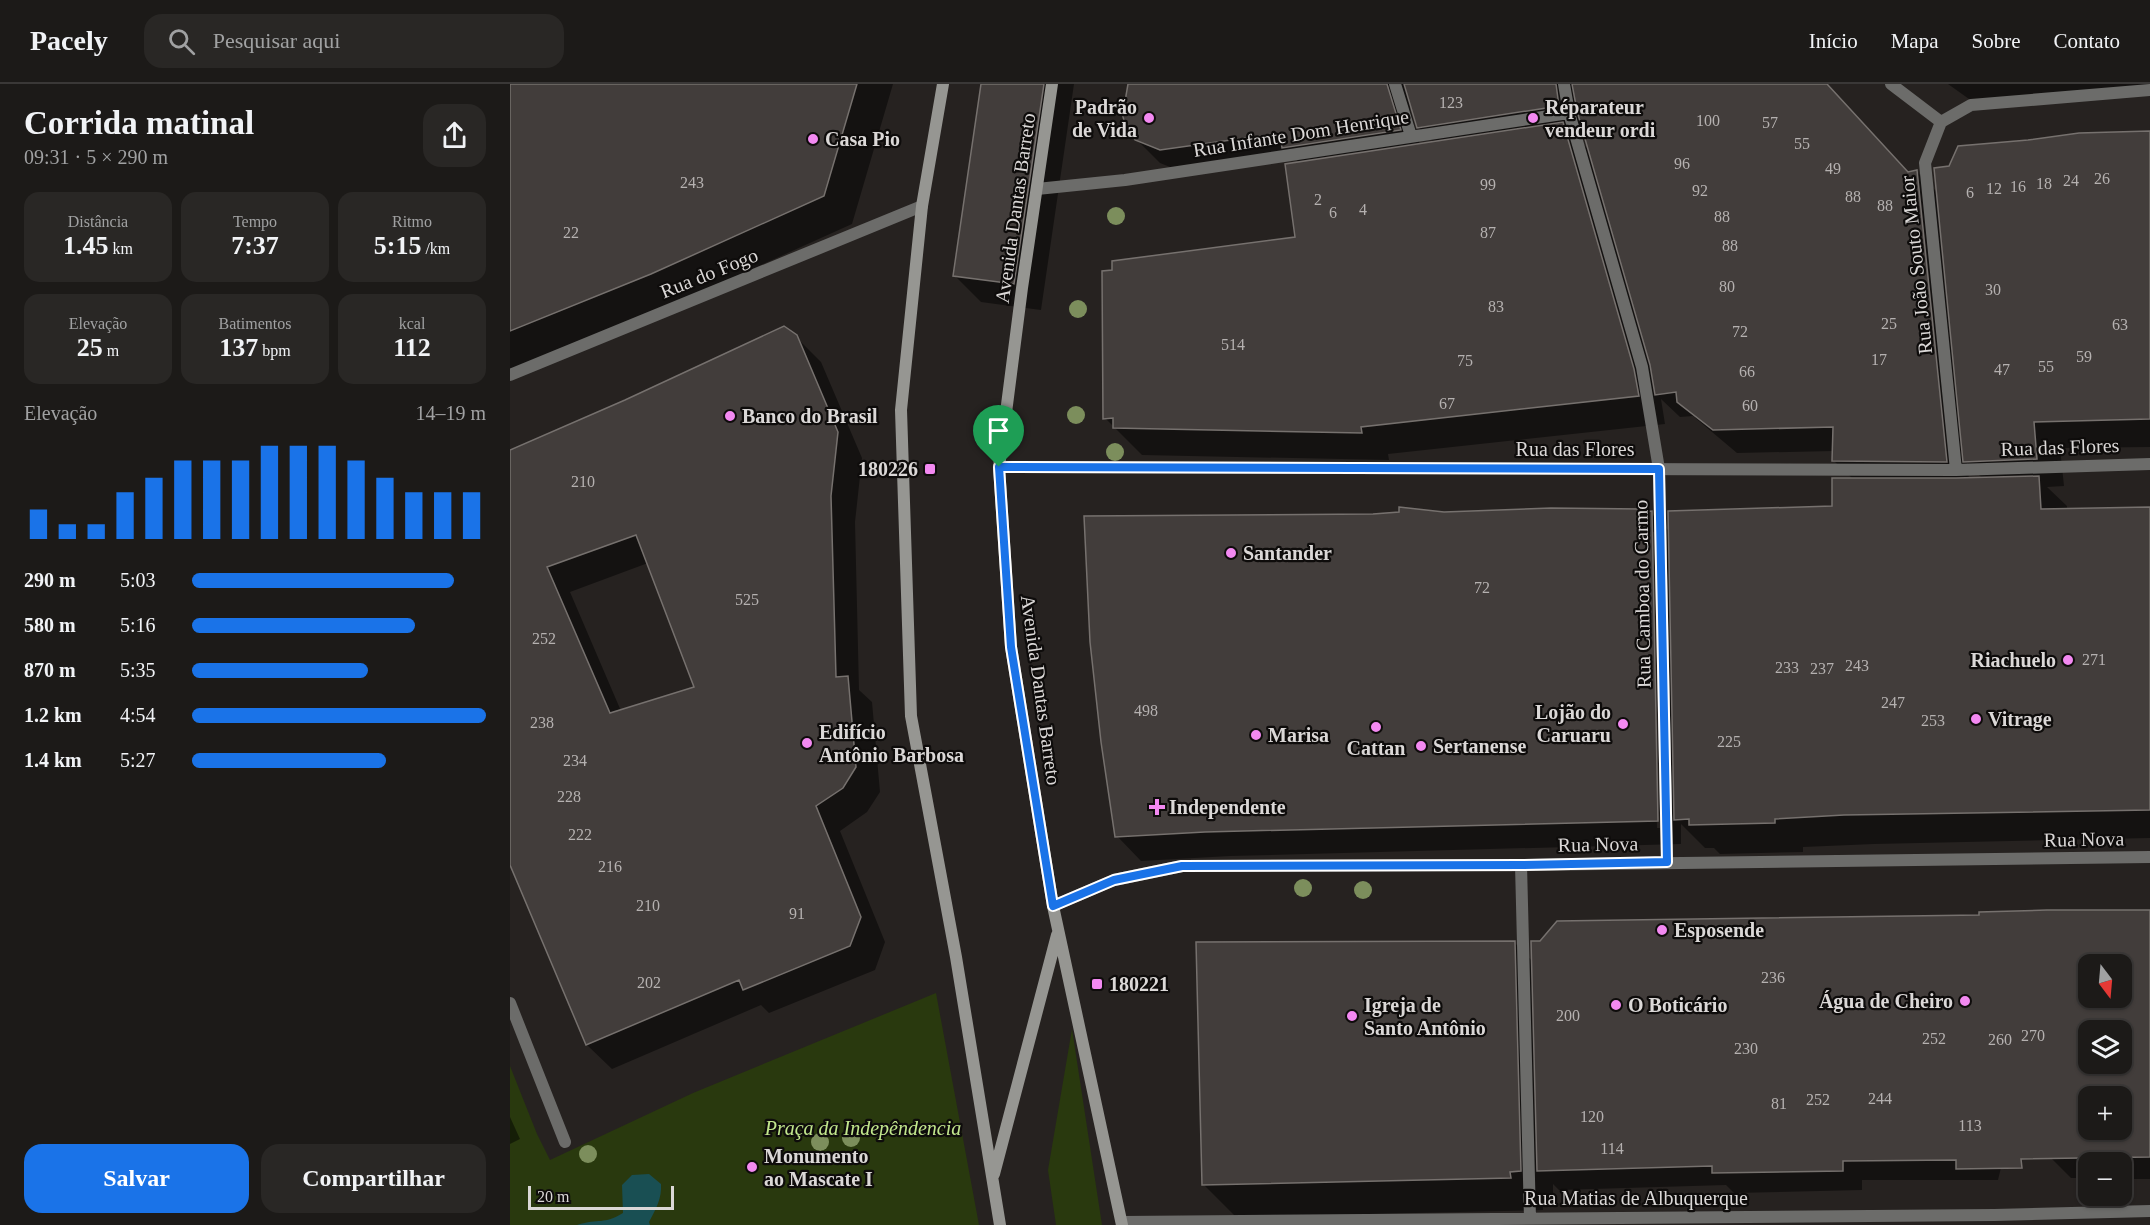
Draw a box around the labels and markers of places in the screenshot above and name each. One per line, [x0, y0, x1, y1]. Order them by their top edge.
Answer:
place label: Padrão de Vida [1072, 96, 1137, 141]
place label: Réparateur vendeur ordi [1545, 96, 1656, 141]
marker: Padrão de Vida [1142, 111, 1156, 125]
marker: Réparateur vendeur ordi [1526, 111, 1540, 125]
place label: Casa Pio [825, 128, 900, 150]
marker: Casa Pio [806, 132, 820, 146]
place label: Banco do Brasil [742, 405, 878, 427]
pin [973, 405, 1024, 467]
marker: Banco do Brasil [723, 409, 737, 423]
place label: 180226 [858, 458, 918, 480]
marker: 180226 [923, 462, 937, 476]
place label: Santander [1243, 542, 1332, 564]
marker: Santander [1224, 546, 1238, 560]
place label: Riachuelo [1970, 649, 2056, 671]
marker: Riachuelo [2061, 653, 2075, 667]
place label: Lojão do Caruaru [1535, 701, 1611, 746]
place label: Vitrage [1988, 708, 2052, 731]
marker: Vitrage [1969, 712, 1983, 726]
marker: Lojão do Caruaru [1616, 717, 1630, 731]
marker: Cattan [1369, 720, 1383, 734]
place label: Edifício Antônio Barbosa [819, 721, 964, 766]
place label: Marisa [1268, 724, 1329, 746]
marker: Marisa [1249, 728, 1263, 742]
place label: Sertanense [1433, 735, 1526, 757]
marker: Edifício Antônio Barbosa [800, 736, 814, 750]
place label: Cattan [1347, 737, 1405, 759]
marker: Sertanense [1414, 739, 1428, 753]
place label: Independente [1169, 796, 1286, 819]
marker: Independente [1150, 800, 1164, 814]
place label: Esposende [1674, 919, 1764, 942]
marker: Esposende [1655, 923, 1669, 937]
place label: 180221 [1109, 973, 1169, 995]
marker: 180221 [1090, 977, 1104, 991]
place label: Água de Cheiro [1819, 990, 1953, 1013]
place label: Igreja de Santo Antônio [1364, 994, 1486, 1039]
place label: O Boticário [1628, 994, 1727, 1016]
marker: Água de Cheiro [1958, 994, 1972, 1008]
marker: O Boticário [1609, 998, 1623, 1012]
marker: Igreja de Santo Antônio [1345, 1009, 1359, 1023]
place label: Monumento ao Mascate I [764, 1145, 873, 1190]
marker: Monumento ao Mascate I [745, 1160, 759, 1174]

